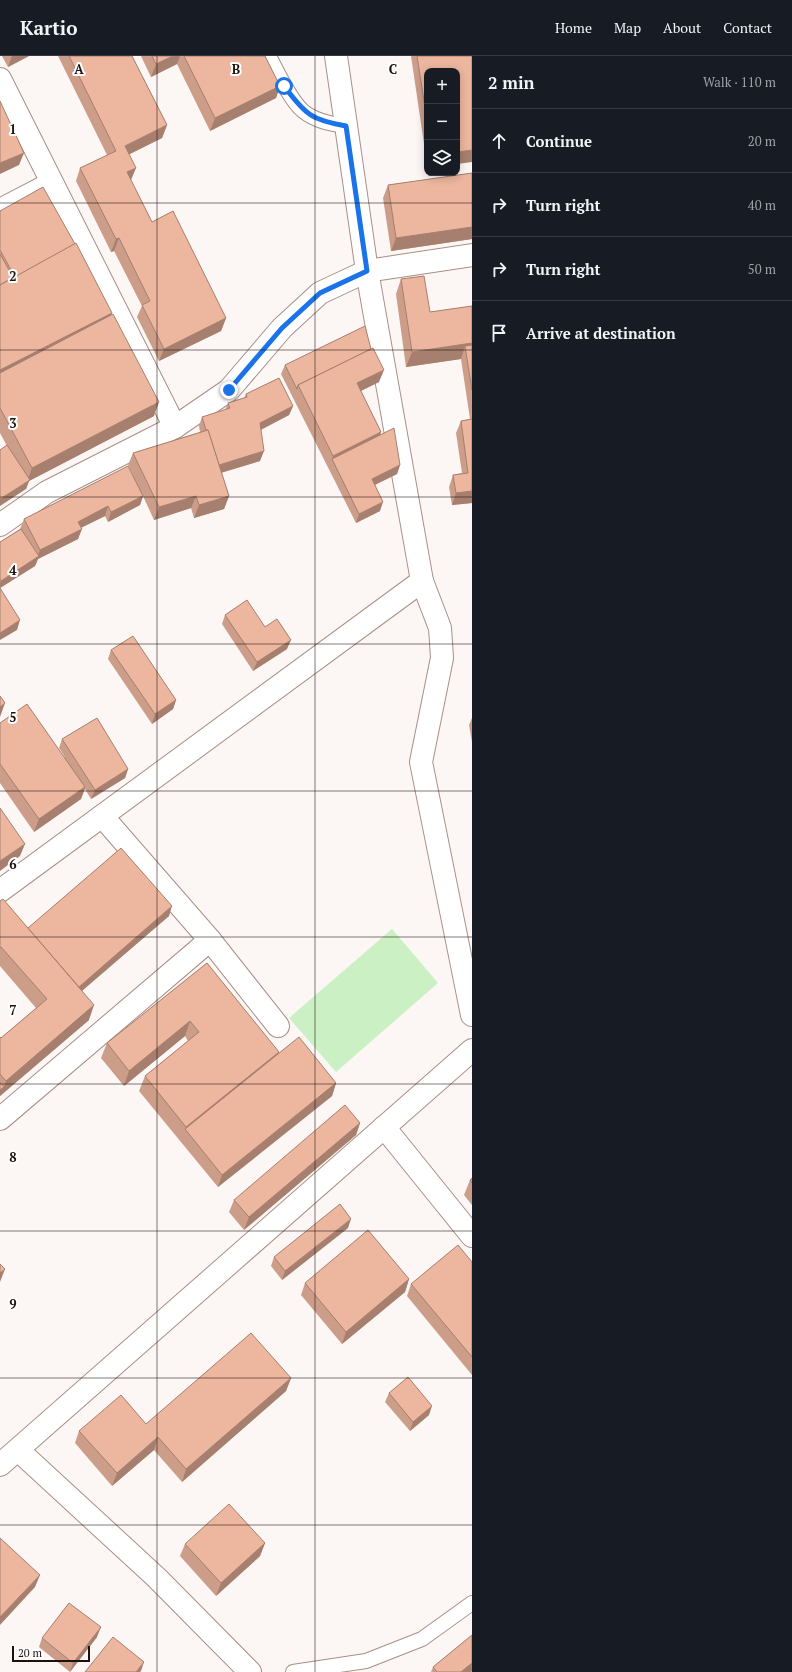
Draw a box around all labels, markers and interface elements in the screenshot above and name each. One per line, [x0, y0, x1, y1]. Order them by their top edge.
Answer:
text: Kartio [20, 15, 77, 40]
text: Home [555, 18, 592, 37]
text: Map [614, 18, 641, 37]
text: About [663, 18, 701, 37]
text: Contact [723, 18, 772, 37]
text: A [74, 60, 84, 78]
text: B [232, 60, 240, 78]
text: C [389, 60, 397, 78]
map controls [424, 68, 460, 176]
button: + [424, 68, 460, 104]
text: 2 min [488, 71, 535, 94]
text: Walk · 110 m [703, 73, 776, 91]
route start [275, 77, 293, 95]
button: − [424, 104, 460, 140]
text: 1 [9, 120, 17, 138]
icon: ahead [488, 130, 510, 152]
text: Continue [526, 131, 592, 151]
text: 20 m [748, 132, 776, 150]
button: layers [424, 140, 460, 176]
icon: right [488, 194, 510, 216]
text: Turn right [526, 195, 601, 215]
text: 40 m [748, 196, 776, 214]
icon: right [488, 258, 510, 280]
text: Turn right [526, 259, 601, 279]
text: 50 m [748, 260, 776, 278]
text: 2 [9, 267, 17, 285]
icon: arrive [488, 322, 510, 344]
text: Arrive at destination [526, 323, 676, 343]
route end [220, 381, 238, 399]
text: 3 [9, 414, 17, 432]
text: 4 [9, 561, 17, 579]
text: 5 [9, 708, 17, 726]
text: 6 [9, 855, 17, 873]
text: 7 [9, 1001, 17, 1019]
text: 8 [9, 1148, 17, 1166]
text: 9 [9, 1295, 17, 1313]
scale bar [12, 1644, 90, 1663]
text: 20 m [18, 1646, 42, 1660]

